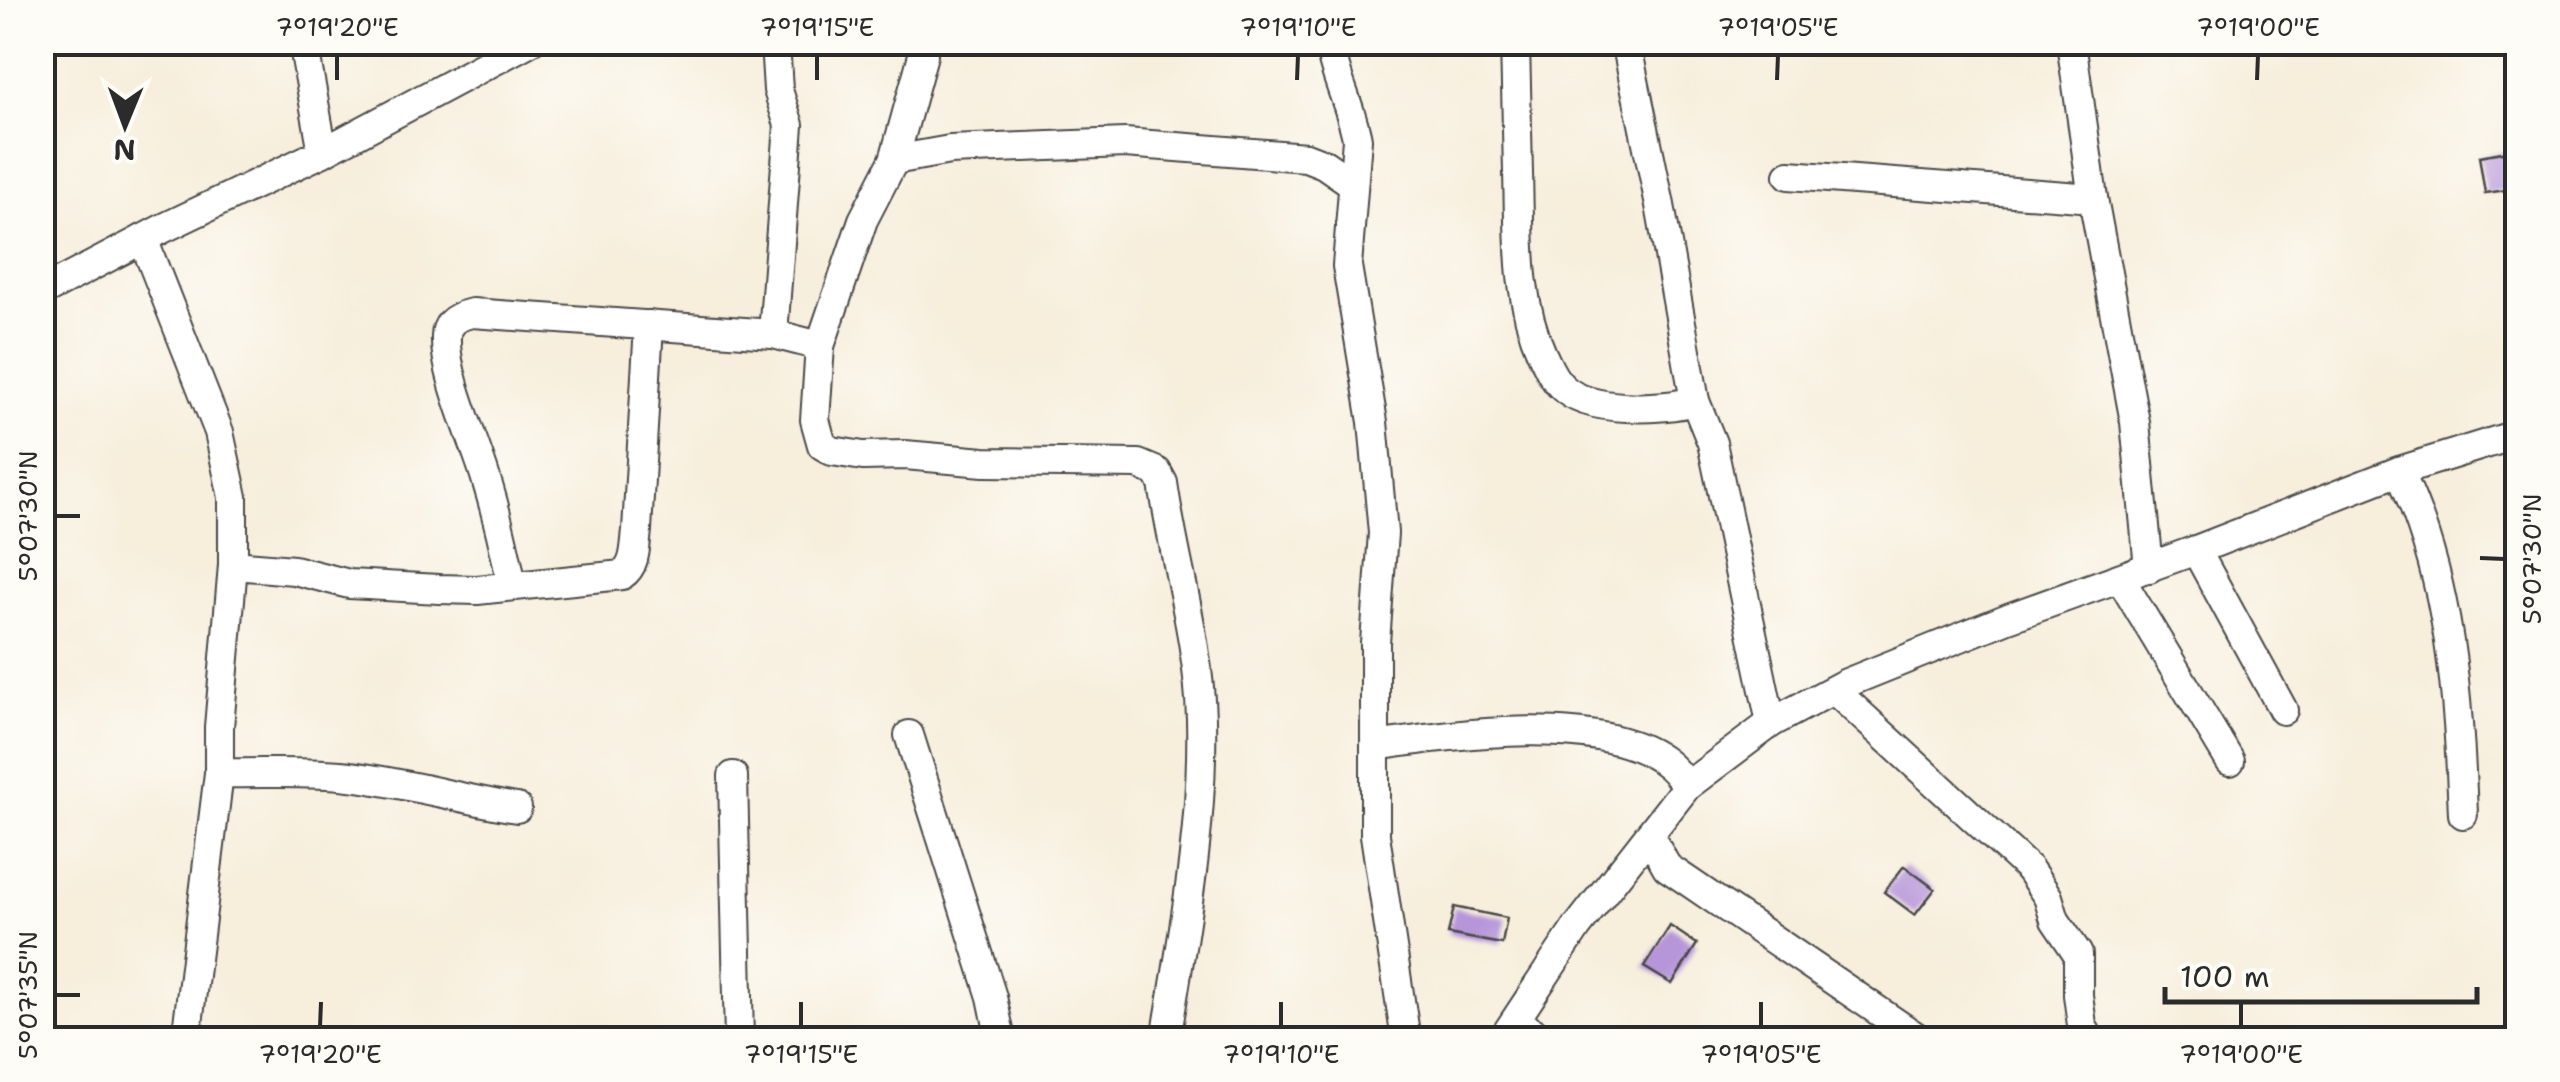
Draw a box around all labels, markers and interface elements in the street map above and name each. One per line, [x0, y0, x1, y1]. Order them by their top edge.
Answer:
text: 7°19'20"E [275, 10, 399, 44]
text: 7°19'15"E [760, 10, 874, 44]
text: 7°19'10"E [1240, 10, 1356, 44]
text: 7°19'05"E [1718, 10, 1838, 44]
text: 7°19'00"E [2196, 10, 2320, 44]
north arrow [75, 75, 175, 175]
text: N [113, 131, 136, 169]
text: 5°07'30"N [11, 450, 45, 582]
text: 5°07'30"N [2515, 493, 2549, 625]
text: 5°07'35"N [11, 931, 45, 1059]
scale bar [2165, 942, 2478, 1004]
text: 100 m [2180, 956, 2270, 997]
text: 7°19'20"E [258, 1037, 382, 1071]
text: 7°19'15"E [744, 1037, 858, 1071]
text: 7°19'10"E [1223, 1037, 1339, 1071]
text: 7°19'05"E [1701, 1037, 1821, 1071]
text: 7°19'00"E [2179, 1037, 2303, 1071]

